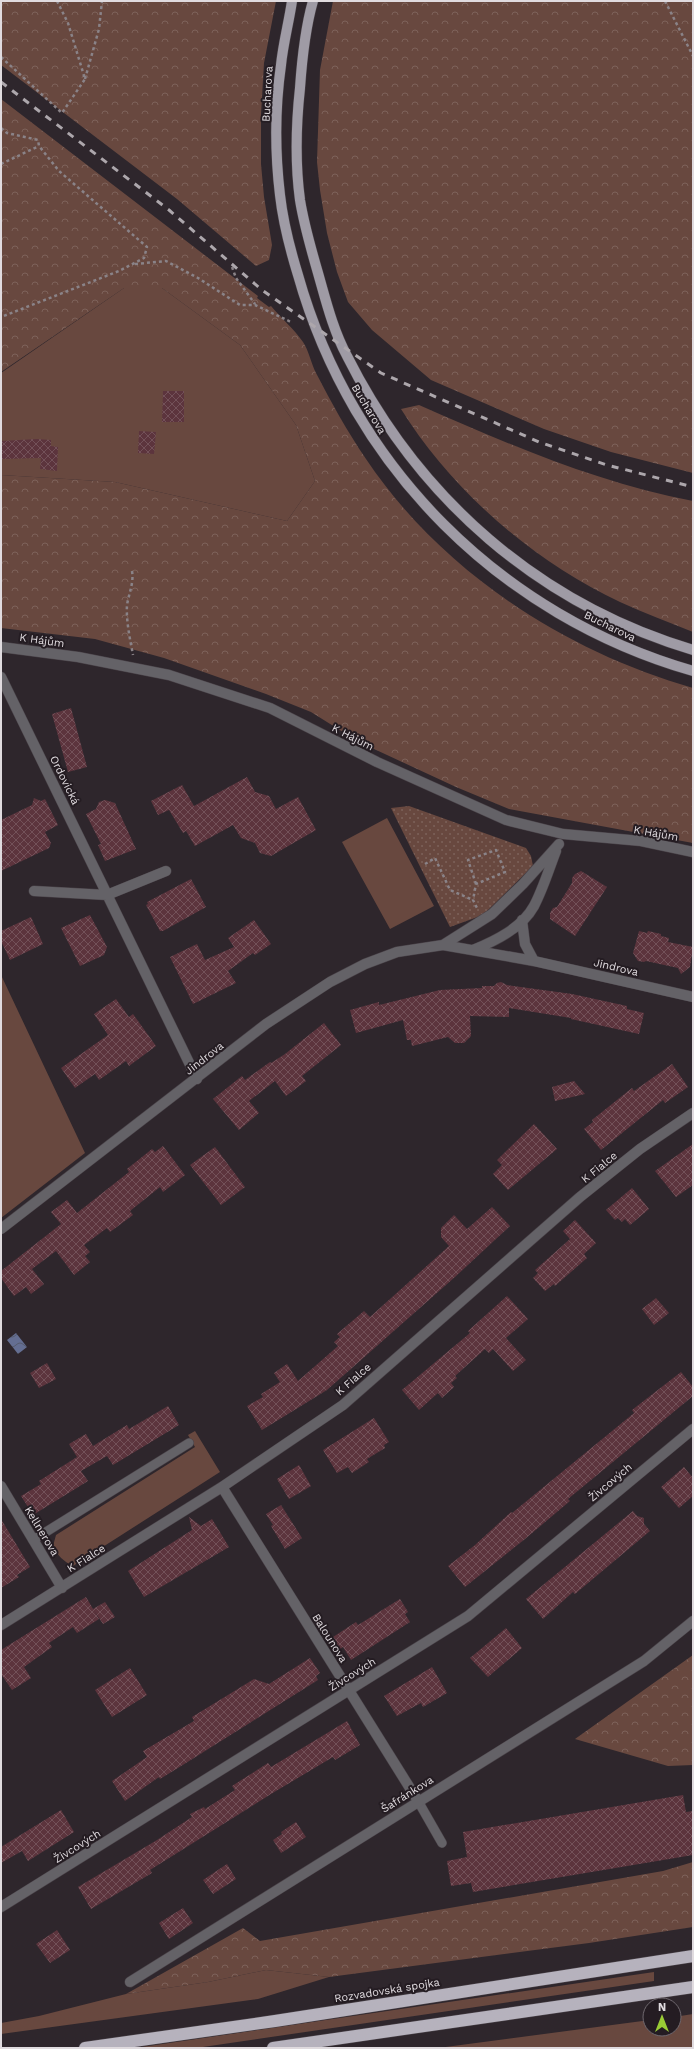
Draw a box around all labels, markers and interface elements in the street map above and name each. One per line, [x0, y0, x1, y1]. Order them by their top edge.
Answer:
street label: Bucharova [260, 66, 275, 122]
street label: Bucharova [349, 382, 389, 437]
street label: Bucharova [582, 608, 638, 645]
street label: K Hájům [19, 631, 65, 650]
street label: K Hájům [330, 721, 376, 754]
street label: Ordovická [47, 753, 82, 807]
street label: K Hájům [632, 823, 679, 844]
street label: Jindrova [592, 956, 640, 979]
street label: Jindrova [182, 1039, 226, 1078]
street label: K Fialce [579, 1149, 620, 1186]
street label: K Fialce [333, 1361, 374, 1398]
street label: Živcových [585, 1460, 635, 1504]
street label: Kellnerova [22, 1504, 61, 1558]
street label: K Fialce [65, 1542, 108, 1575]
street label: Balounova [309, 1611, 350, 1665]
street label: Živcových [326, 1654, 378, 1694]
street label: Šafránkova [378, 1772, 436, 1816]
street label: Živcových [51, 1826, 103, 1866]
street label: Rozvadovská spojka [333, 1976, 441, 2005]
north arrow [642, 1997, 682, 2037]
text: N [658, 2001, 666, 2014]

